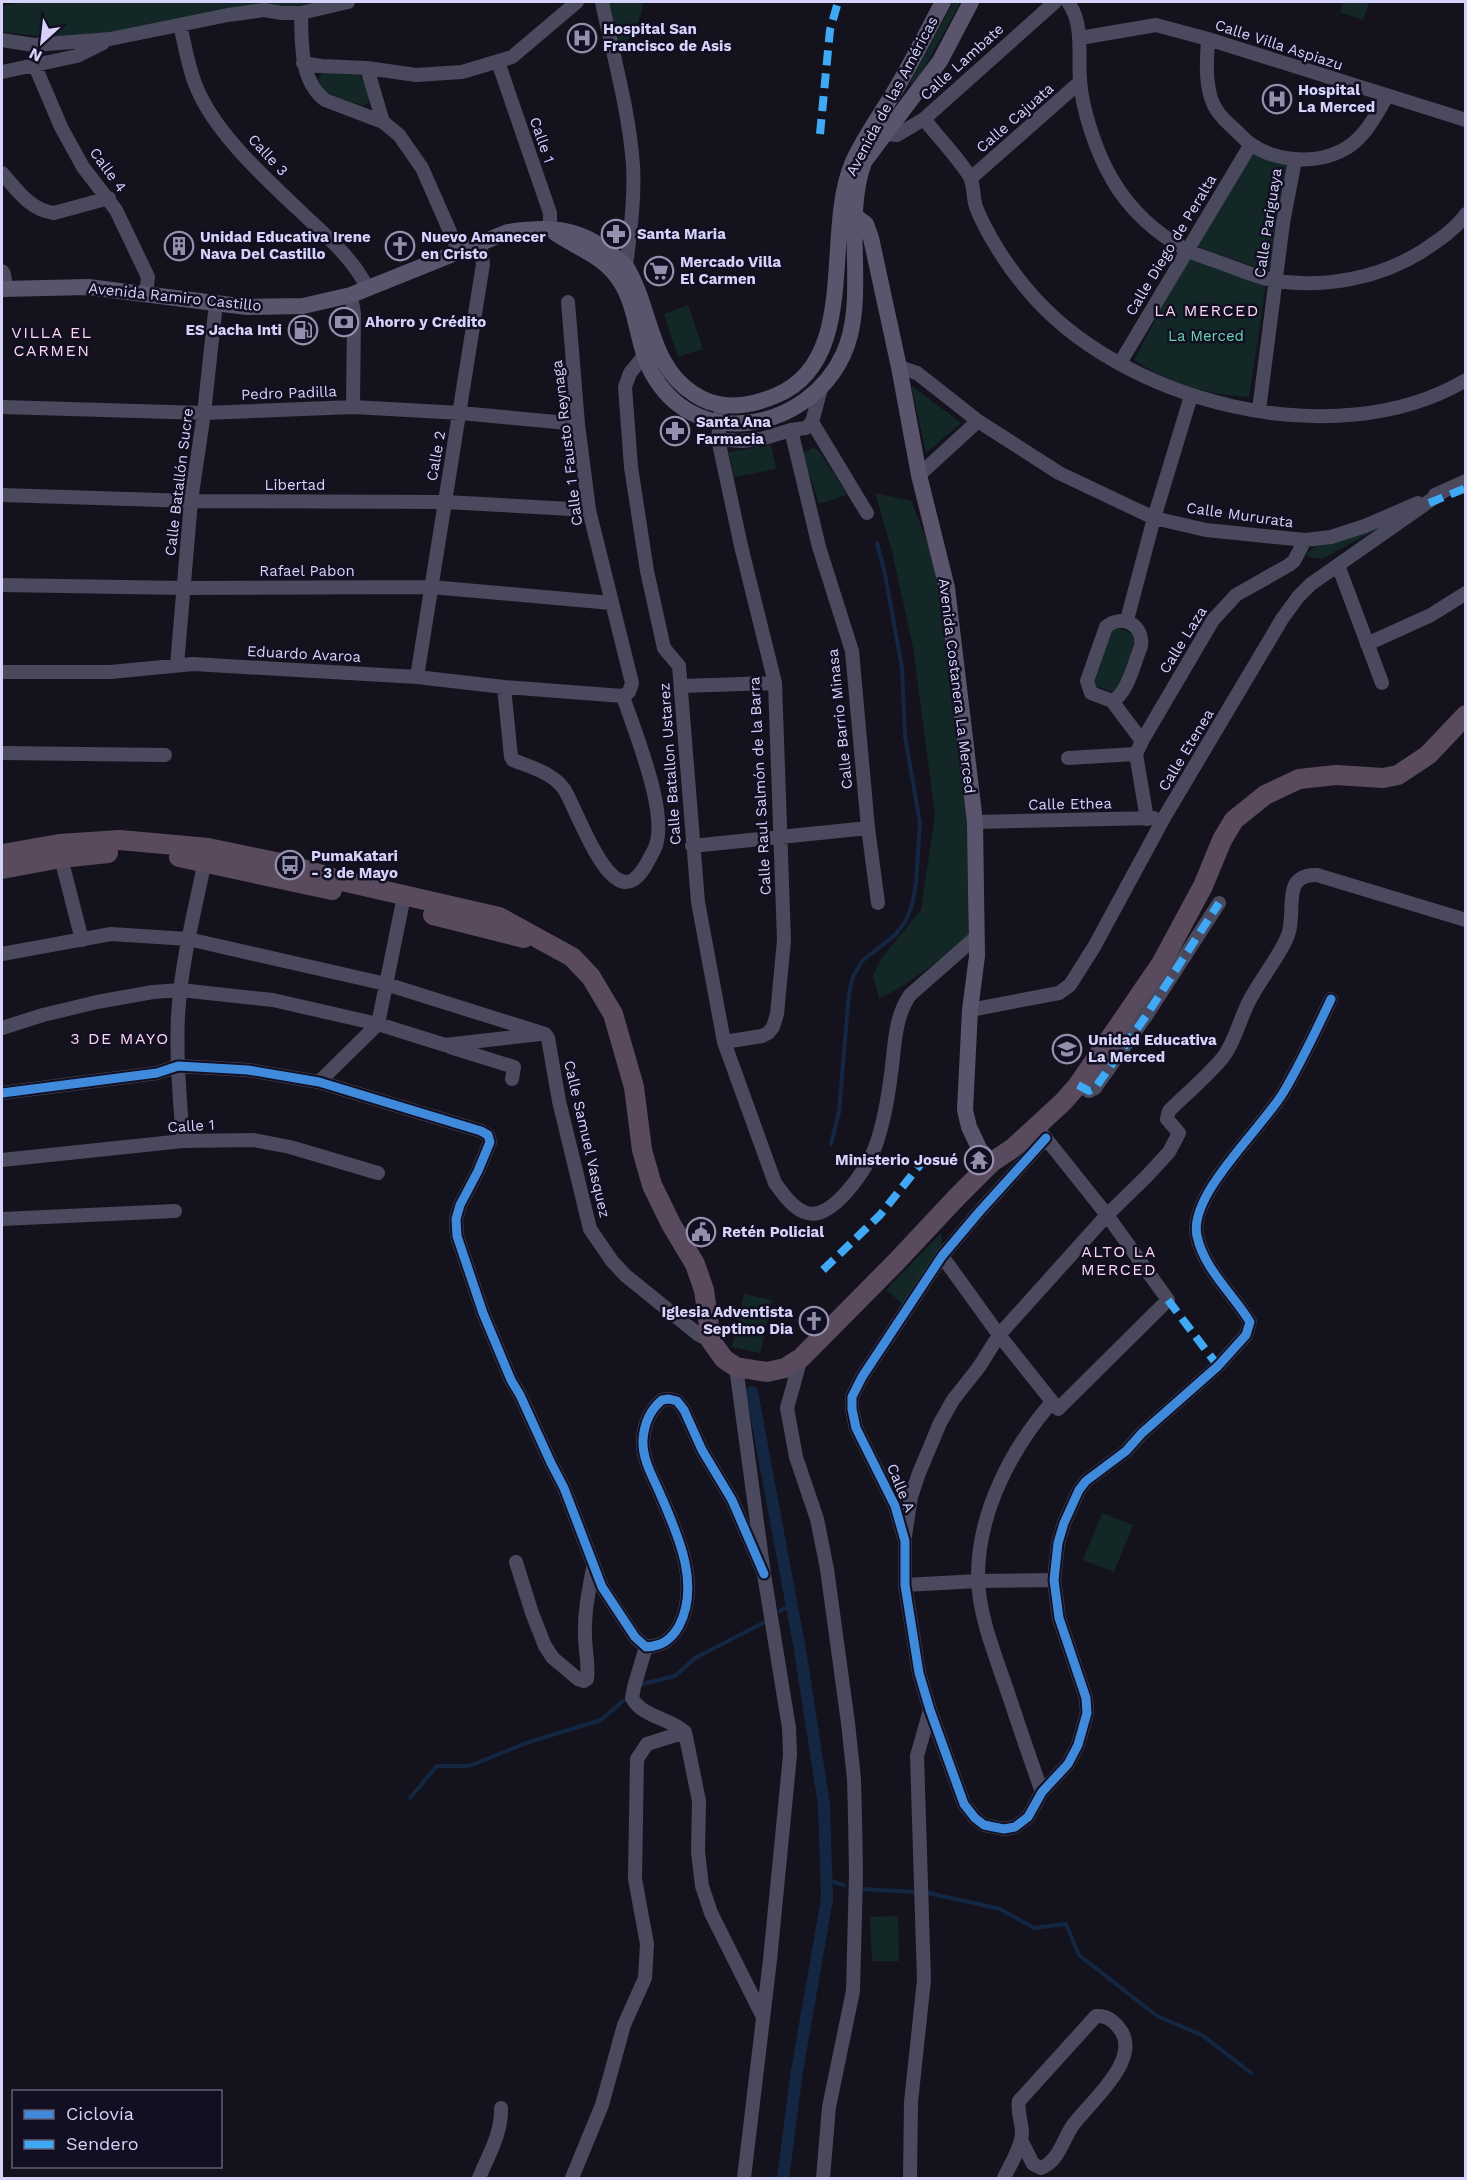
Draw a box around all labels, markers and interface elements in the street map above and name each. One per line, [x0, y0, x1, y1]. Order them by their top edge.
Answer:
north arrow [12, 12, 72, 72]
street label: Avenida de las Américas [842, 13, 942, 179]
street label: Calle Villa Aspiazu [1213, 16, 1345, 74]
place label: Hospital San Francisco de Asis [603, 20, 731, 55]
street label: Calle Lambate [917, 20, 1007, 104]
hospital icon: Hospital San Francisco de Asis [566, 22, 598, 54]
text: N [26, 44, 45, 66]
street label: Calle Cajuata [973, 79, 1058, 157]
place label: Hospital La Merced [1298, 81, 1375, 116]
hospital icon: Hospital La Merced [1261, 83, 1293, 115]
street label: Calle 1 [526, 115, 558, 165]
street label: Calle 3 [244, 130, 292, 180]
street label: Calle 4 [86, 144, 130, 196]
street label: Calle Pariguaya [1250, 166, 1286, 279]
street label: Calle Diego de Peralta [1122, 171, 1221, 319]
pharmacy icon: Santa Maria [600, 218, 632, 250]
place label: Santa Maria [637, 225, 726, 243]
place label: Unidad Educativa Irene Nava Del Castillo [200, 228, 371, 263]
place label: Nuevo Amanecer en Cristo [421, 228, 546, 263]
building icon: Unidad Educativa Irene Nava Del Castillo [163, 230, 195, 262]
church icon: Nuevo Amanecer en Cristo [384, 230, 416, 262]
place label: Mercado Villa El Carmen [680, 253, 782, 288]
supermarket icon: Mercado Villa El Carmen [643, 255, 675, 287]
street label: Avenida Ramiro Castillo [88, 279, 262, 315]
district label: LA MERCED [1154, 301, 1260, 320]
bank icon: Ahorro y Crédito [328, 306, 360, 338]
place label: Ahorro y Crédito [365, 313, 486, 331]
fuel station icon: ES Jacha Inti [287, 314, 319, 346]
place label: ES Jacha Inti [185, 321, 282, 339]
district label: VILLA EL CARMEN [11, 323, 93, 360]
park label: La Merced [1168, 327, 1244, 345]
street label: Calle 1 Fausto Reynaga [548, 359, 586, 527]
street label: Pedro Padilla [241, 382, 338, 404]
street label: Calle Batallón Sucre [161, 407, 197, 557]
place label: Santa Ana Farmacia [696, 413, 771, 448]
pharmacy icon: Santa Ana Farmacia [659, 415, 691, 447]
street label: Calle 2 [423, 430, 449, 482]
street label: Libertad [265, 476, 325, 494]
street label: Calle Mururata [1185, 499, 1295, 531]
street label: Rafael Pabon [259, 562, 355, 580]
street label: Avenida Costanera La Merced [935, 577, 979, 795]
street label: Calle Laza [1155, 603, 1211, 677]
street label: Eduardo Avaroa [247, 642, 362, 666]
street label: Calle Barrio Minasa [824, 647, 856, 790]
street label: Calle Raul Salmón de la Barra [745, 676, 775, 896]
street label: Calle Batallon Ustarez [655, 682, 685, 846]
street label: Calle Etenea [1154, 705, 1218, 794]
street label: Calle Ethea [1028, 794, 1113, 814]
place label: PumaKatari - 3 de Mayo [311, 847, 398, 882]
bus stop icon: PumaKatari - 3 de Mayo [274, 849, 306, 881]
district label: 3 DE MAYO [70, 1029, 170, 1048]
place label: Unidad Educativa La Merced [1088, 1031, 1217, 1066]
school or university icon: Unidad Educativa La Merced [1051, 1033, 1083, 1065]
street label: Calle Samuel Vasquez [560, 1058, 614, 1220]
street label: Calle 1 [167, 1116, 215, 1136]
temple icon: Ministerio Josué [963, 1144, 995, 1176]
place label: Ministerio Josué [835, 1151, 958, 1169]
public building icon: Retén Policial [685, 1216, 717, 1248]
place label: Retén Policial [722, 1223, 824, 1241]
district label: ALTO LA MERCED [1081, 1242, 1157, 1279]
place label: Iglesia Adventista Septimo Dia [662, 1303, 793, 1338]
church icon: Iglesia Adventista Septimo Dia [798, 1305, 830, 1337]
street label: Calle A [883, 1461, 919, 1515]
legend [12, 2090, 222, 2168]
text: Ciclovía [66, 2103, 134, 2124]
text: Sendero [66, 2133, 139, 2154]

